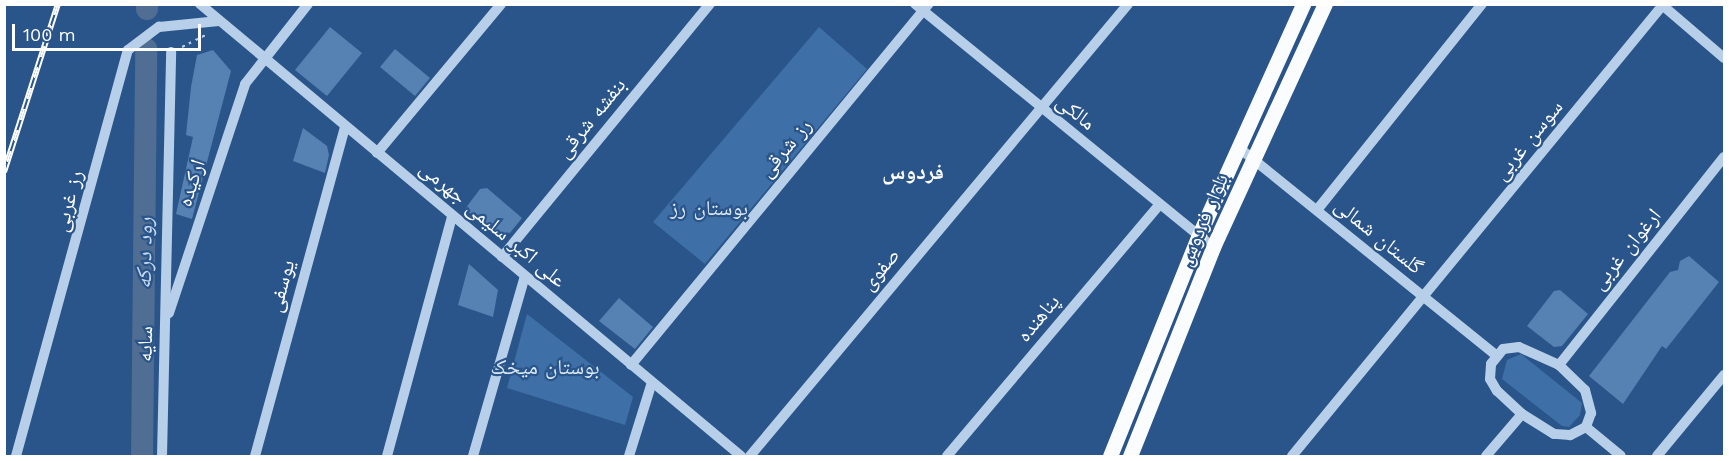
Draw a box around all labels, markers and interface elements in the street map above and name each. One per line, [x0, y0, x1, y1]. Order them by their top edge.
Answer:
scale bar [15, 12, 204, 50]
text: 100 m [23, 24, 76, 45]
street label: بنفشه شرقی [551, 73, 631, 163]
street label: مالکی [1051, 89, 1101, 135]
street label: سوسن غربی [1488, 95, 1568, 185]
street label: رز شرقی [753, 114, 817, 182]
street label: علی اکبر سلیمی جهرمی [415, 155, 571, 293]
street label: ارکیده [172, 156, 210, 210]
district label: فردوس [882, 159, 944, 185]
street label: رز غربی [48, 167, 88, 235]
street label: بلوار فردوس [1172, 170, 1234, 270]
street label: گلستان شمالی [1330, 193, 1428, 279]
park label: بوستان رز [670, 195, 748, 221]
street label: ارغوان غربی [1586, 203, 1666, 295]
water label: رود درکه [130, 217, 158, 289]
street label: صفوی [855, 243, 905, 295]
street label: یوسفی [262, 257, 300, 315]
street label: پناهنده [1011, 289, 1065, 347]
street label: سایه [132, 326, 158, 362]
park label: بوستان میخک [490, 354, 600, 380]

